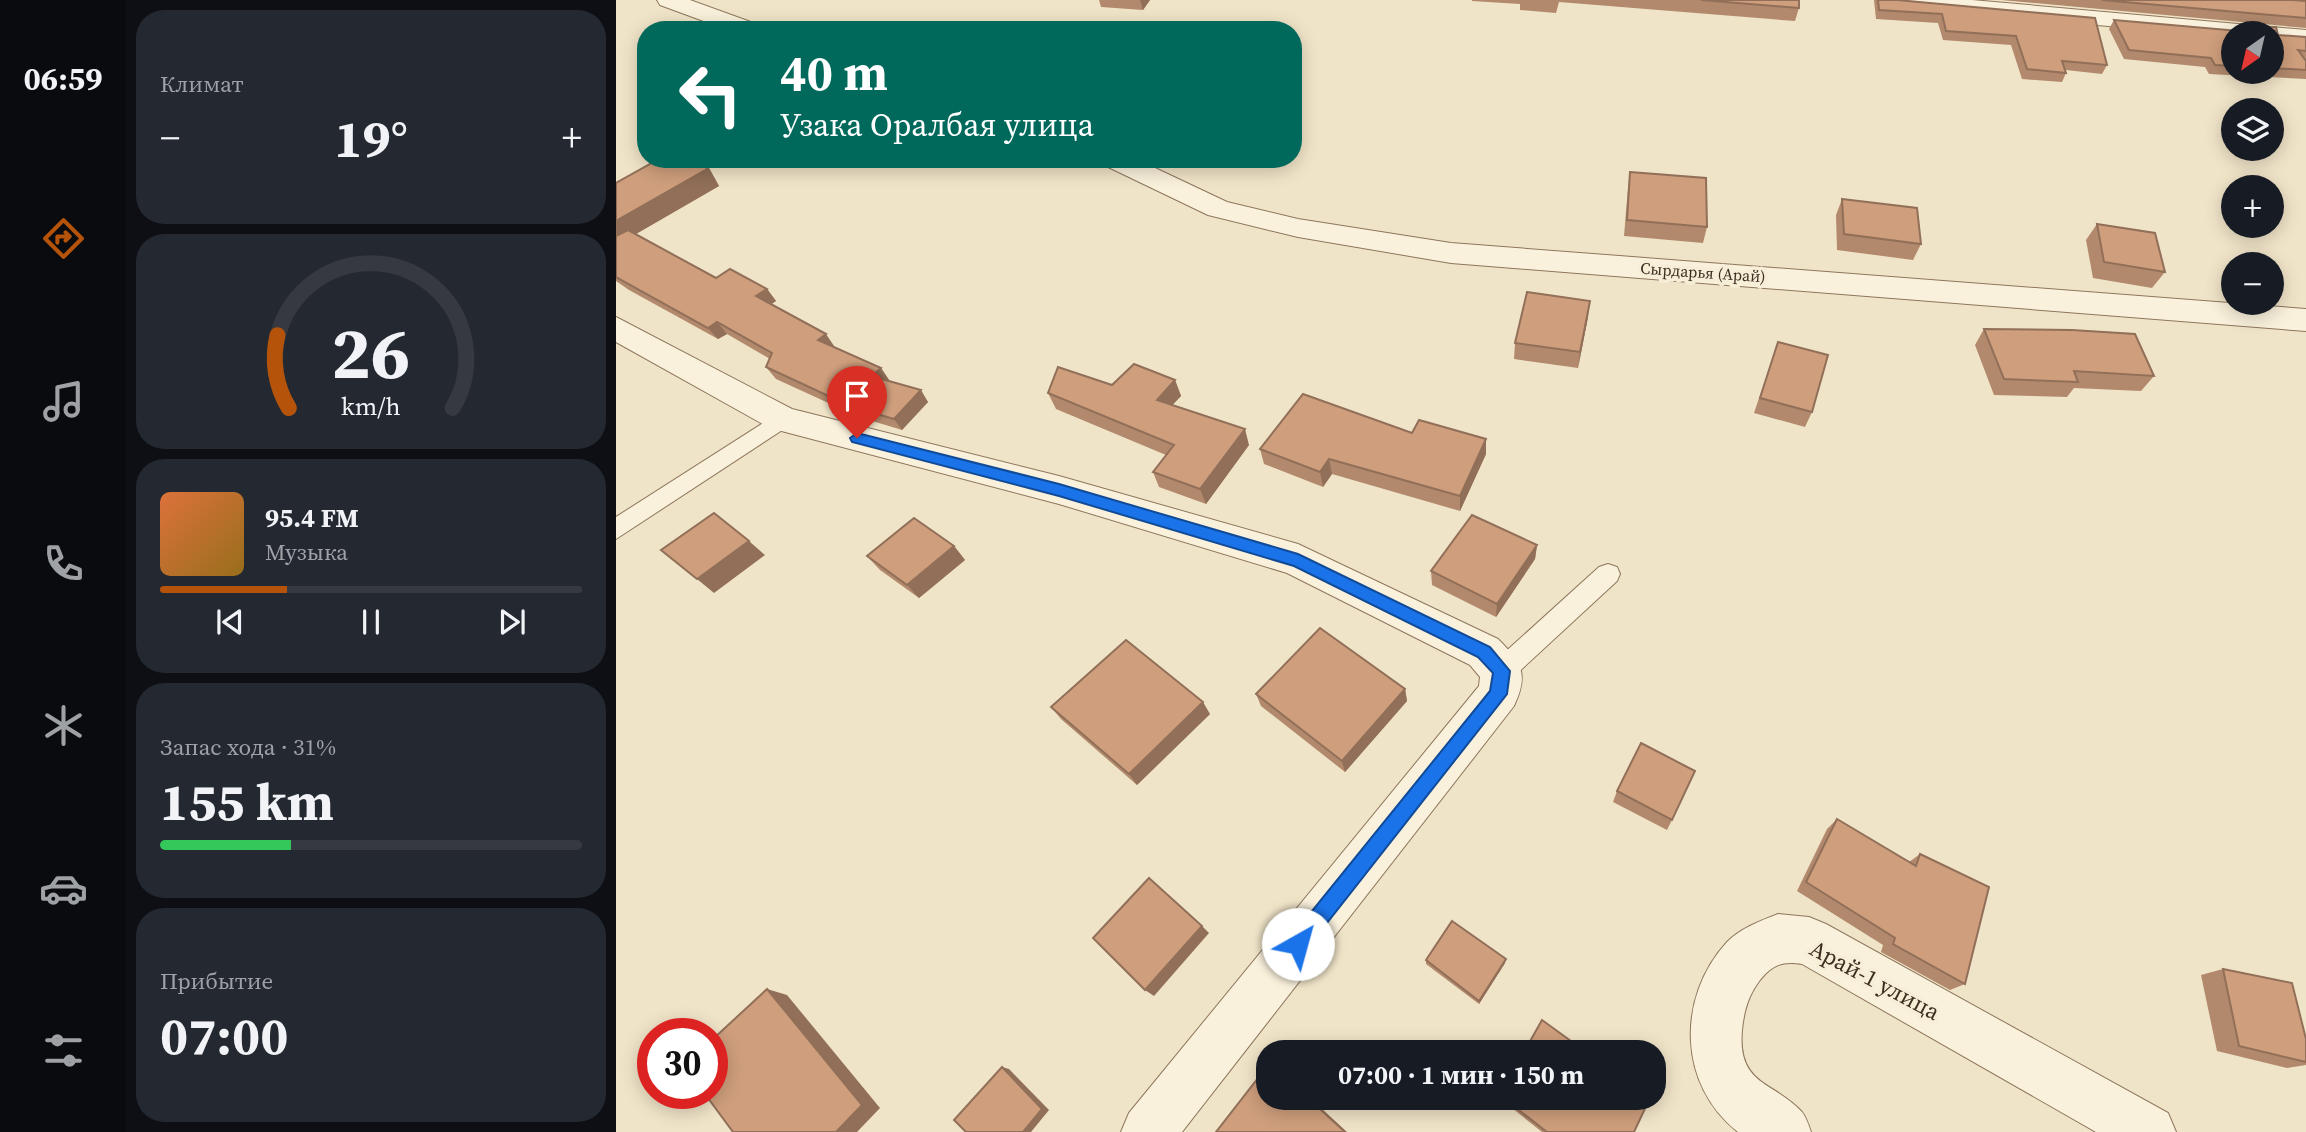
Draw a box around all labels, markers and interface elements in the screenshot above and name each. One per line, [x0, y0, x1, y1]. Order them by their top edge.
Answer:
north arrow [2221, 21, 2284, 84]
map controls [2221, 21, 2284, 315]
text: 40 m [780, 39, 888, 106]
icon: left [665, 49, 756, 140]
text: 06:59 [24, 57, 102, 101]
text: Климат [160, 68, 244, 100]
button: layers [2221, 98, 2284, 161]
text: 19° [334, 103, 408, 174]
text: Узака Оралбая улица [780, 103, 1094, 147]
text: − [160, 112, 180, 164]
text: + [562, 112, 582, 164]
button: + [2221, 175, 2284, 238]
icon: directions [39, 214, 88, 263]
button: − [2221, 252, 2284, 315]
street label: Сырдарья (Арай) [1640, 257, 1766, 287]
text: 26 [332, 303, 410, 402]
pin [827, 366, 887, 438]
icon: music [39, 377, 88, 426]
icon: arrive [838, 377, 876, 415]
text: km/h [341, 388, 401, 422]
text: 95.4 FM [265, 500, 359, 536]
text: Музыка [265, 536, 348, 568]
icon: phone [39, 539, 88, 588]
icon: previous [211, 603, 249, 641]
icon: pause [352, 603, 390, 641]
icon: next [493, 603, 531, 641]
icon: climate [39, 701, 88, 750]
text: Запас хода · 31% [160, 731, 336, 763]
text: 155 km [160, 766, 334, 837]
icon: car [39, 864, 88, 913]
position arrow [1261, 907, 1335, 981]
street label: Арай-1 улица [1804, 932, 1946, 1028]
text: Прибытие [160, 965, 273, 997]
text: 07:00 [160, 1000, 288, 1071]
speed limit sign: 30 [637, 1018, 728, 1109]
icon: filters [39, 1026, 88, 1075]
text: 07:00 · 1 мин · 150 m [1338, 1057, 1584, 1093]

